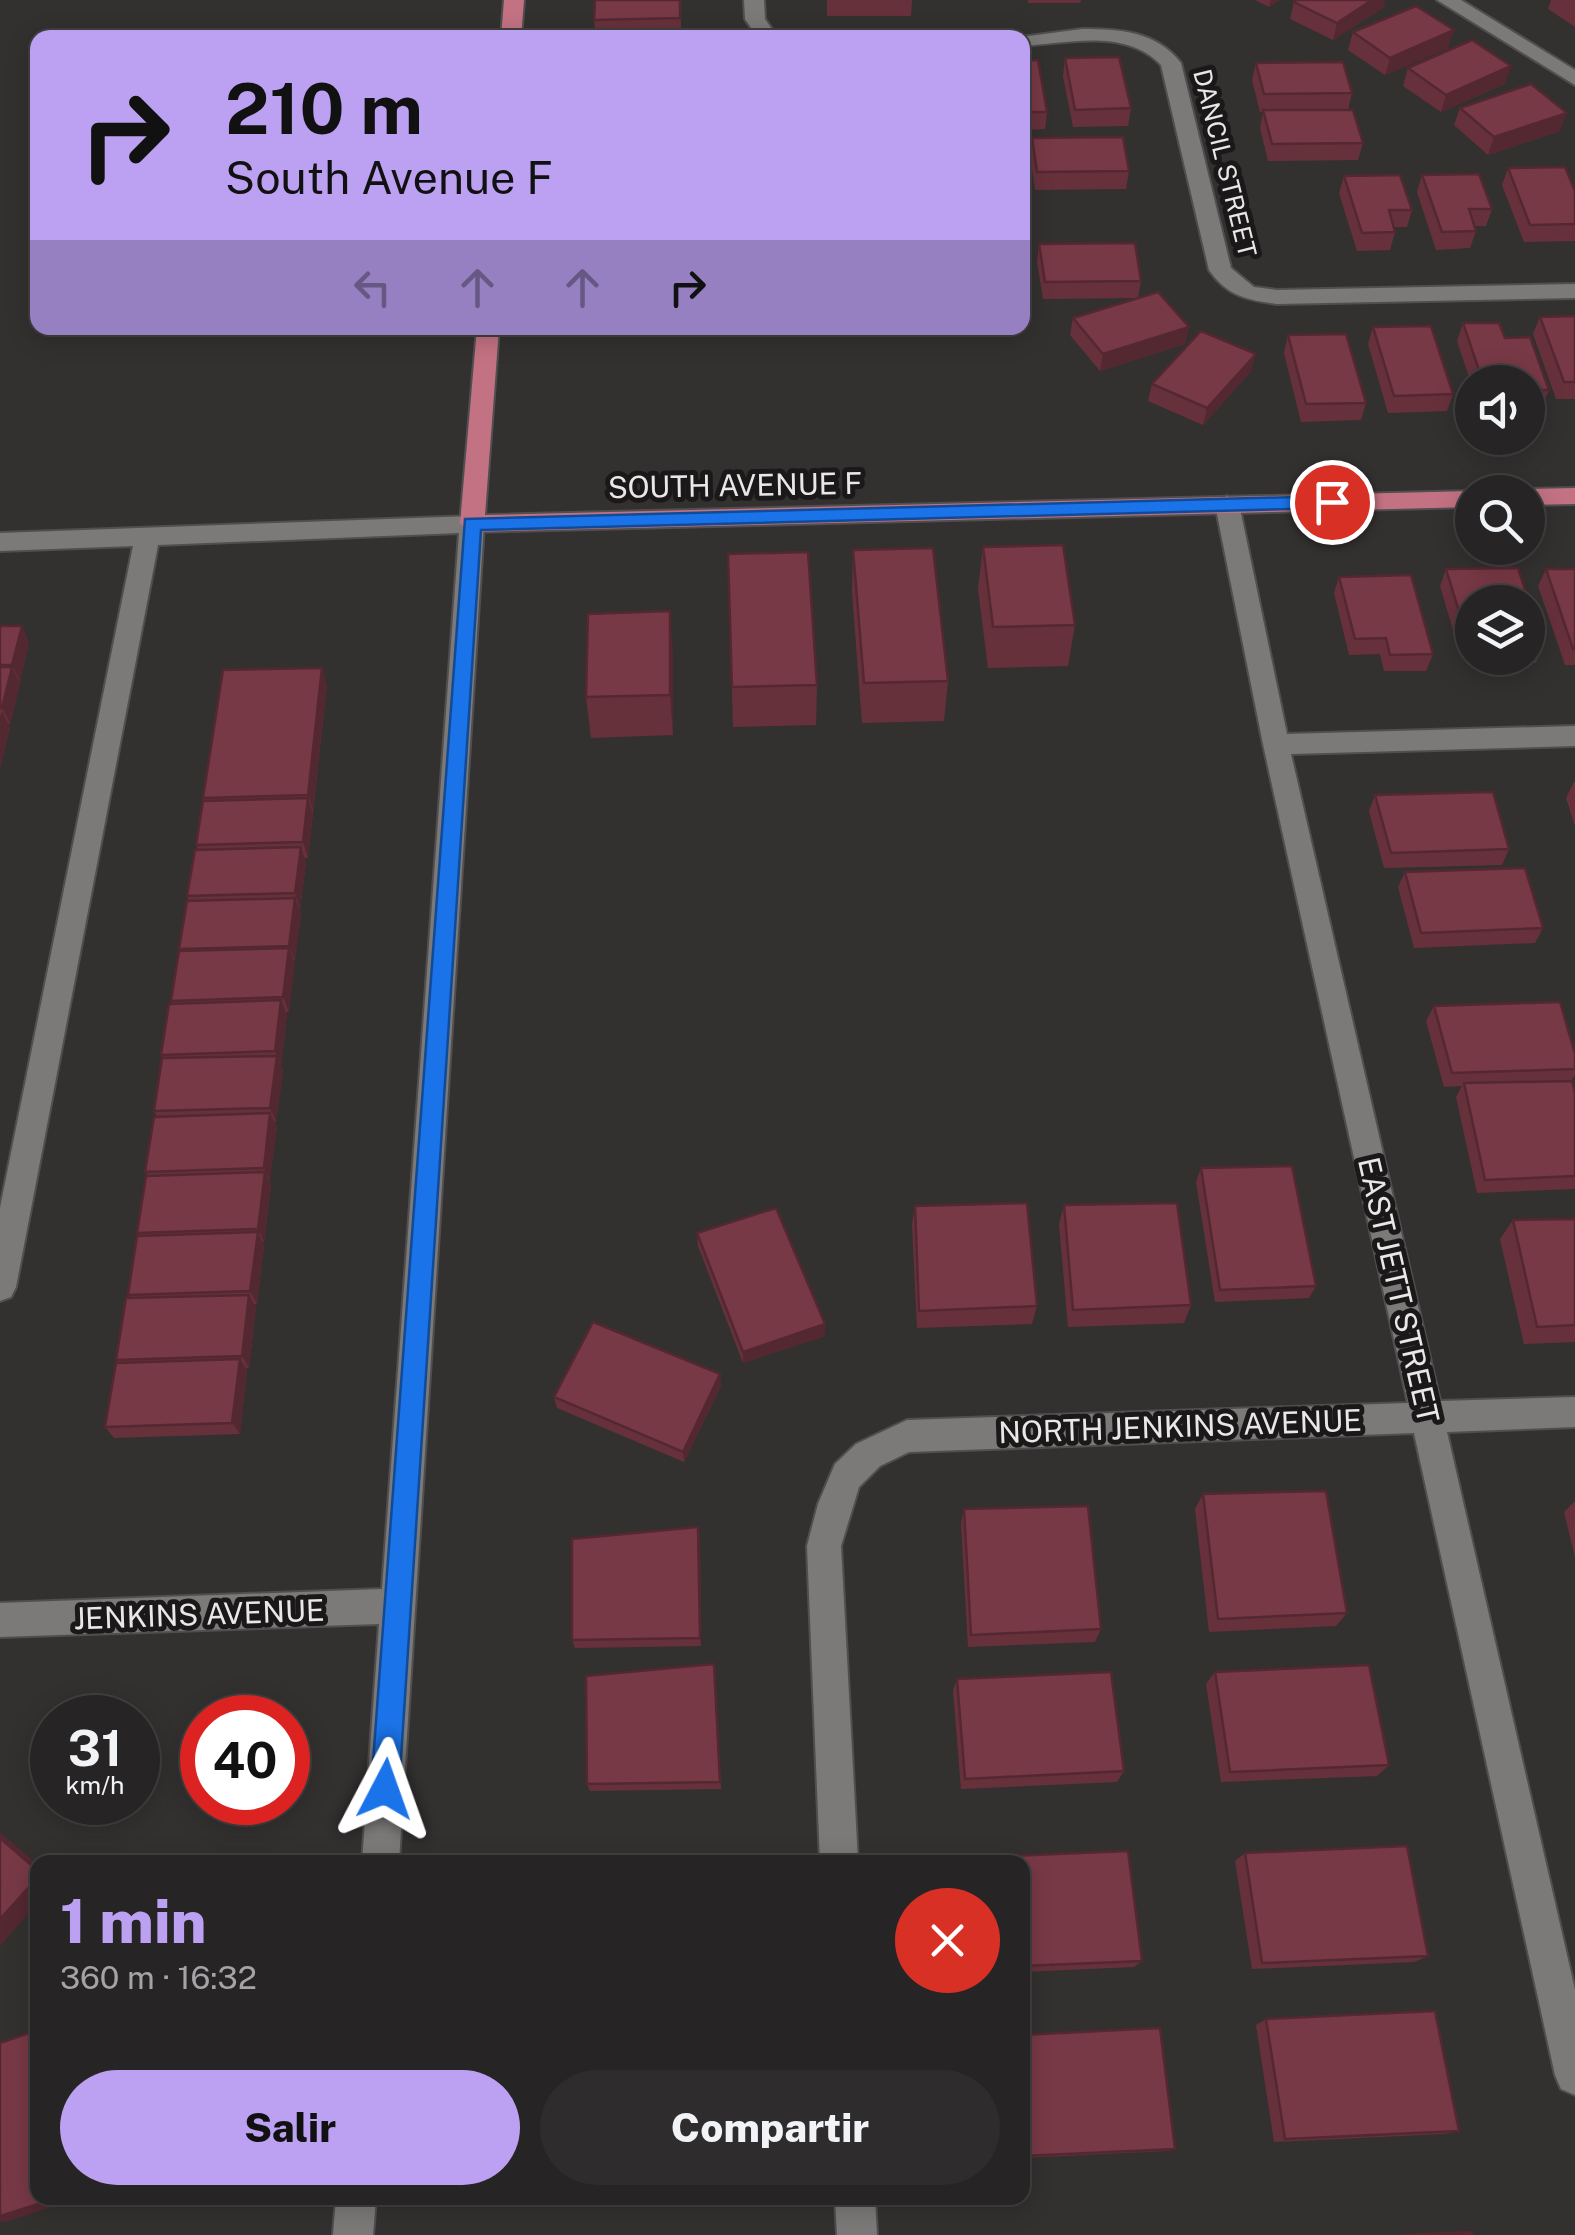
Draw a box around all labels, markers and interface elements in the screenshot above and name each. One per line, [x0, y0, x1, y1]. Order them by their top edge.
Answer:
street label: DANCIL STREET [1187, 66, 1263, 260]
text: 210 m [225, 67, 423, 150]
icon: right [60, 70, 190, 200]
text: South Avenue F [225, 151, 553, 204]
icon: left [345, 260, 400, 315]
icon: ahead [450, 260, 505, 315]
icon: ahead [555, 260, 610, 315]
icon: right [660, 260, 715, 315]
map controls [1455, 365, 1545, 675]
button: sound [1455, 365, 1545, 455]
pin [1290, 460, 1375, 545]
street label: SOUTH AVENUE F [607, 465, 863, 505]
icon: arrive [1305, 475, 1360, 530]
button: search [1455, 475, 1545, 565]
button: layers [1455, 585, 1545, 675]
street label: EAST JETT STREET [1351, 1153, 1447, 1427]
street label: NORTH JENKINS AVENUE [998, 1402, 1362, 1450]
street label: JENKINS AVENUE [73, 1592, 325, 1636]
speed limit sign: 40 [180, 1695, 310, 1825]
text: 31 [68, 1718, 122, 1777]
position arrow [333, 1737, 437, 1841]
text: km/h [66, 1770, 124, 1800]
text: 1 min [60, 1886, 207, 1957]
button: close [895, 1888, 1000, 1993]
text: 360 m · 16:32 [60, 1959, 257, 1996]
button: Salir [60, 2070, 520, 2185]
button: Compartir [540, 2070, 1000, 2185]

